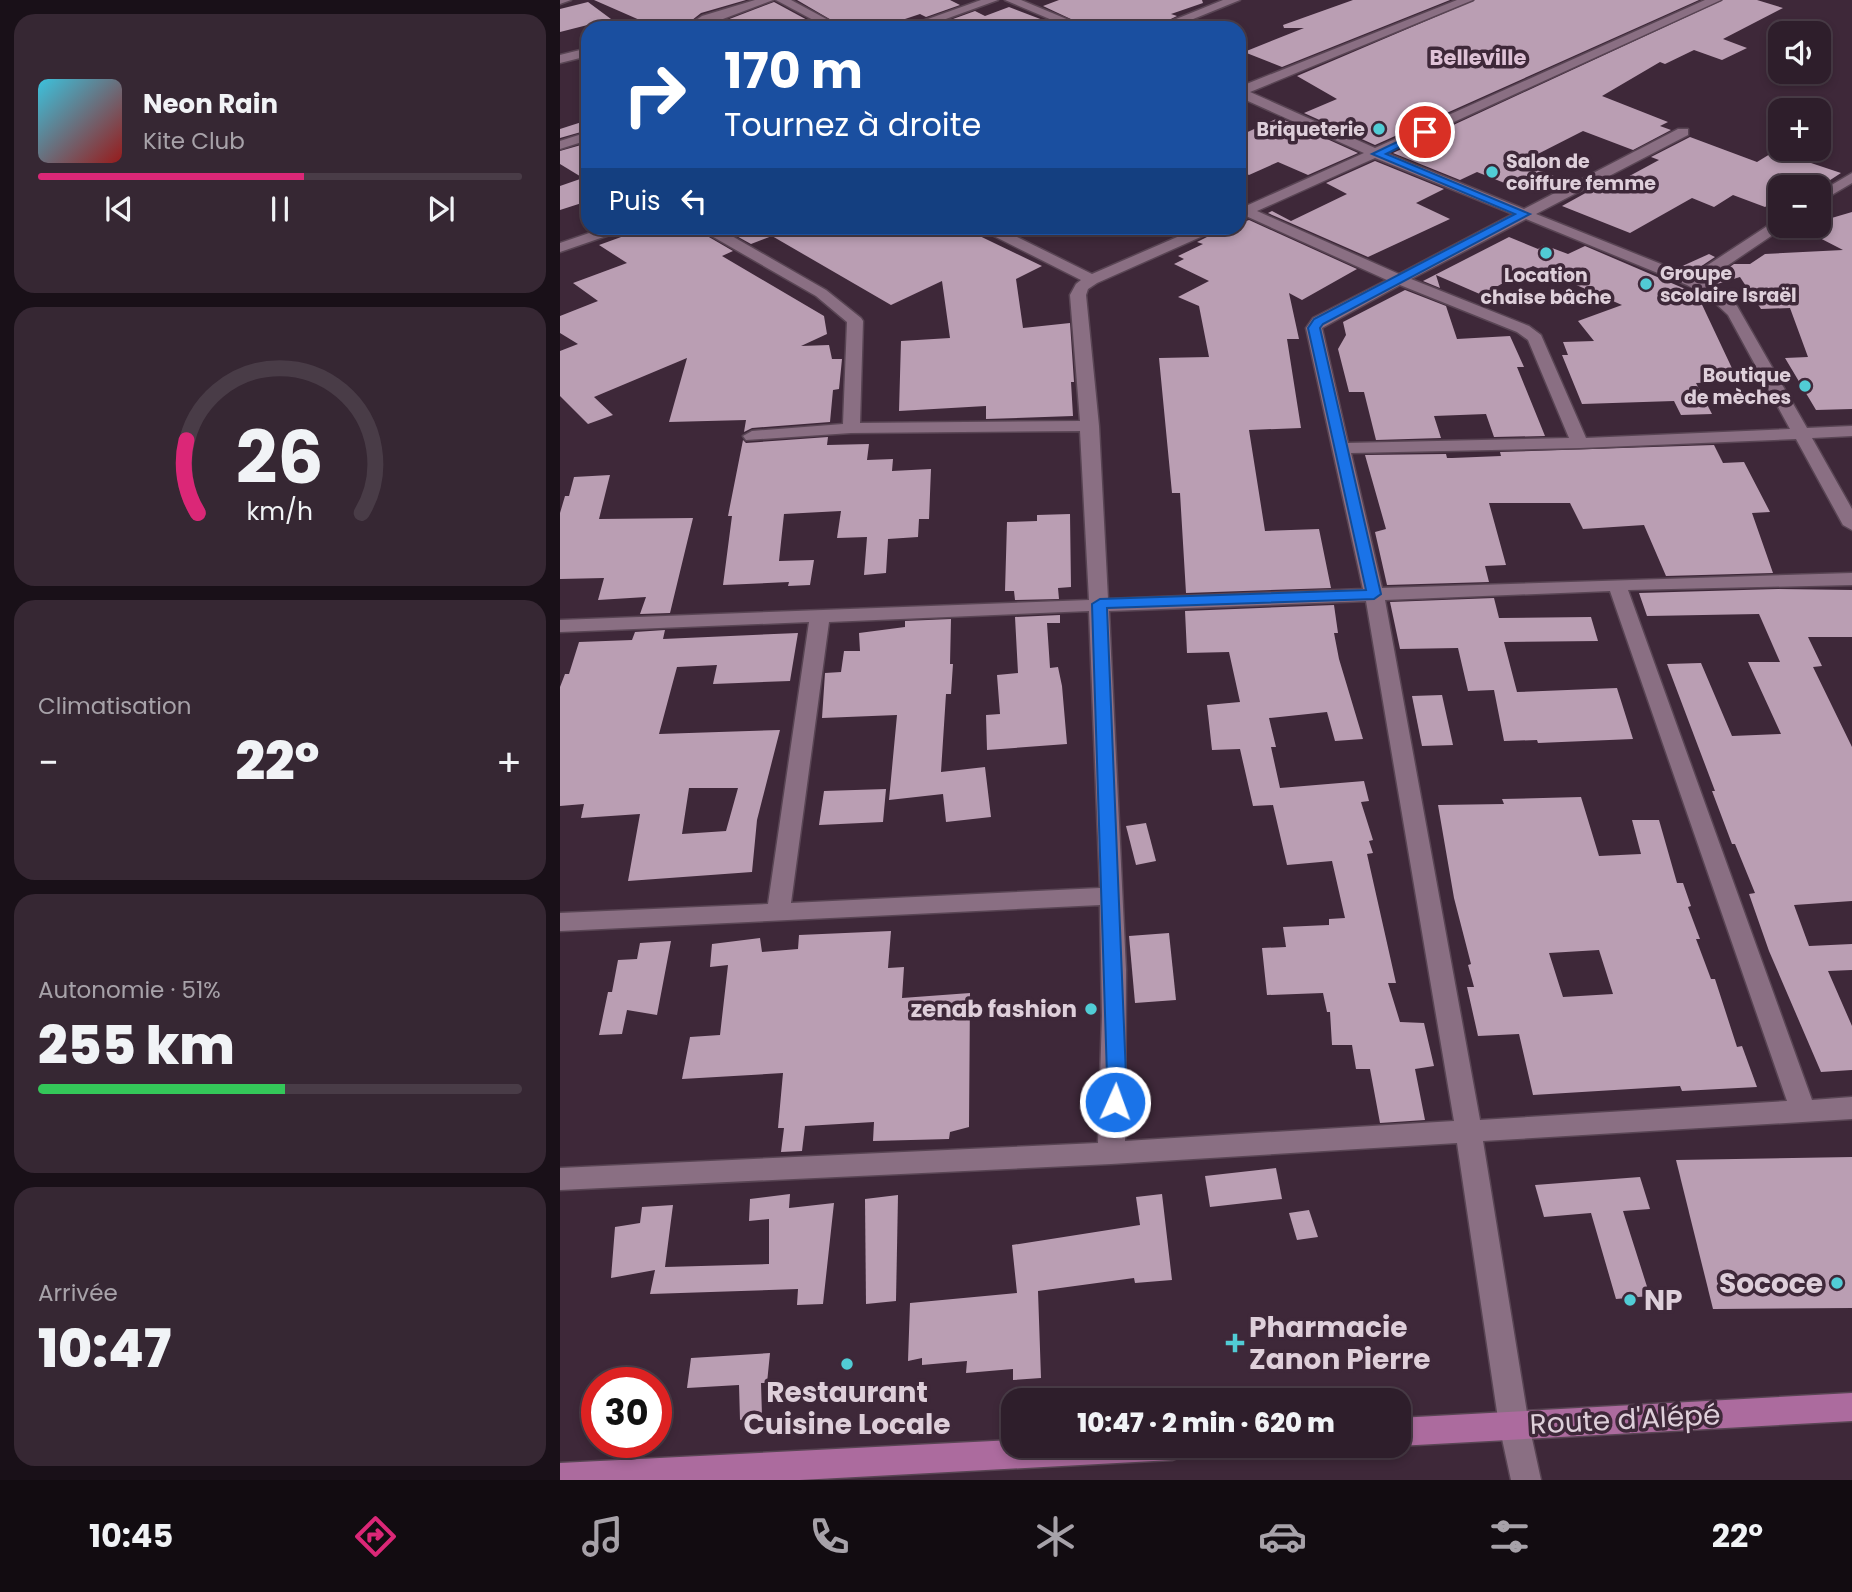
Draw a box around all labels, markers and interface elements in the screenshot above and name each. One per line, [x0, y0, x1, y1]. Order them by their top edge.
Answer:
map controls [1768, 21, 1831, 238]
button: sound [1768, 21, 1831, 84]
text: 170 m [724, 37, 863, 105]
district label: Belleville [1430, 43, 1526, 72]
icon: right [609, 49, 700, 140]
text: Neon Rain [143, 86, 278, 122]
button: + [1768, 98, 1831, 161]
text: Tournez à droite [724, 102, 981, 147]
pin [1395, 102, 1455, 162]
icon: arrive [1406, 113, 1444, 151]
place label: Briqueterie [1256, 116, 1365, 143]
marker: Briqueterie [1371, 121, 1387, 137]
text: Kite Club [143, 125, 245, 157]
place label: Salon de coiffure femme [1506, 148, 1656, 197]
marker: Salon de coiffure femme [1484, 164, 1500, 180]
button: − [1768, 175, 1831, 238]
icon: left [675, 182, 713, 220]
text: Puis [609, 183, 661, 219]
icon: previous [100, 190, 138, 228]
icon: pause [261, 190, 299, 228]
icon: next [422, 190, 460, 228]
marker: Location chaise bâche [1538, 245, 1554, 261]
place label: Groupe scolaire Israël [1660, 260, 1797, 309]
place label: Location chaise bâche [1481, 262, 1612, 311]
marker: Groupe scolaire Israël [1638, 276, 1654, 292]
place label: Boutique de mèches [1684, 362, 1791, 411]
marker: Boutique de mèches [1797, 378, 1813, 394]
text: 26 [236, 407, 324, 508]
text: km/h [247, 494, 313, 529]
text: Climatisation [38, 690, 191, 722]
text: 22° [235, 725, 320, 798]
text: − [38, 736, 59, 789]
text: + [496, 736, 522, 789]
text: Autonomie · 51% [38, 974, 221, 1006]
place label: zenab fashion [911, 993, 1077, 1025]
marker: zenab fashion [1083, 1001, 1099, 1017]
text: 255 km [38, 1009, 235, 1082]
position arrow [1078, 1065, 1152, 1139]
place label: Sococe [1719, 1264, 1823, 1303]
marker: Sococe [1829, 1275, 1845, 1291]
text: Arrivée [38, 1277, 118, 1309]
place label: NP [1644, 1281, 1683, 1320]
marker: NP [1622, 1292, 1638, 1308]
place label: Pharmacie Zanon Pierre [1249, 1308, 1430, 1379]
text: 10:47 [38, 1312, 171, 1385]
marker: Pharmacie Zanon Pierre [1227, 1335, 1243, 1351]
marker: Restaurant Cuisine Locale [839, 1356, 855, 1372]
speed limit sign: 30 [581, 1367, 672, 1458]
place label: Restaurant Cuisine Locale [743, 1373, 951, 1444]
street label: Route d'Alépé [1529, 1395, 1721, 1444]
text: 10:47 · 2 min · 620 m [1077, 1405, 1335, 1441]
icon: directions [351, 1512, 400, 1561]
icon: music [578, 1512, 627, 1561]
icon: phone [805, 1512, 854, 1561]
icon: climate [1031, 1512, 1080, 1561]
icon: car [1258, 1512, 1307, 1561]
icon: filters [1485, 1512, 1534, 1561]
text: 10:45 [89, 1513, 173, 1558]
text: 22° [1712, 1513, 1763, 1558]

